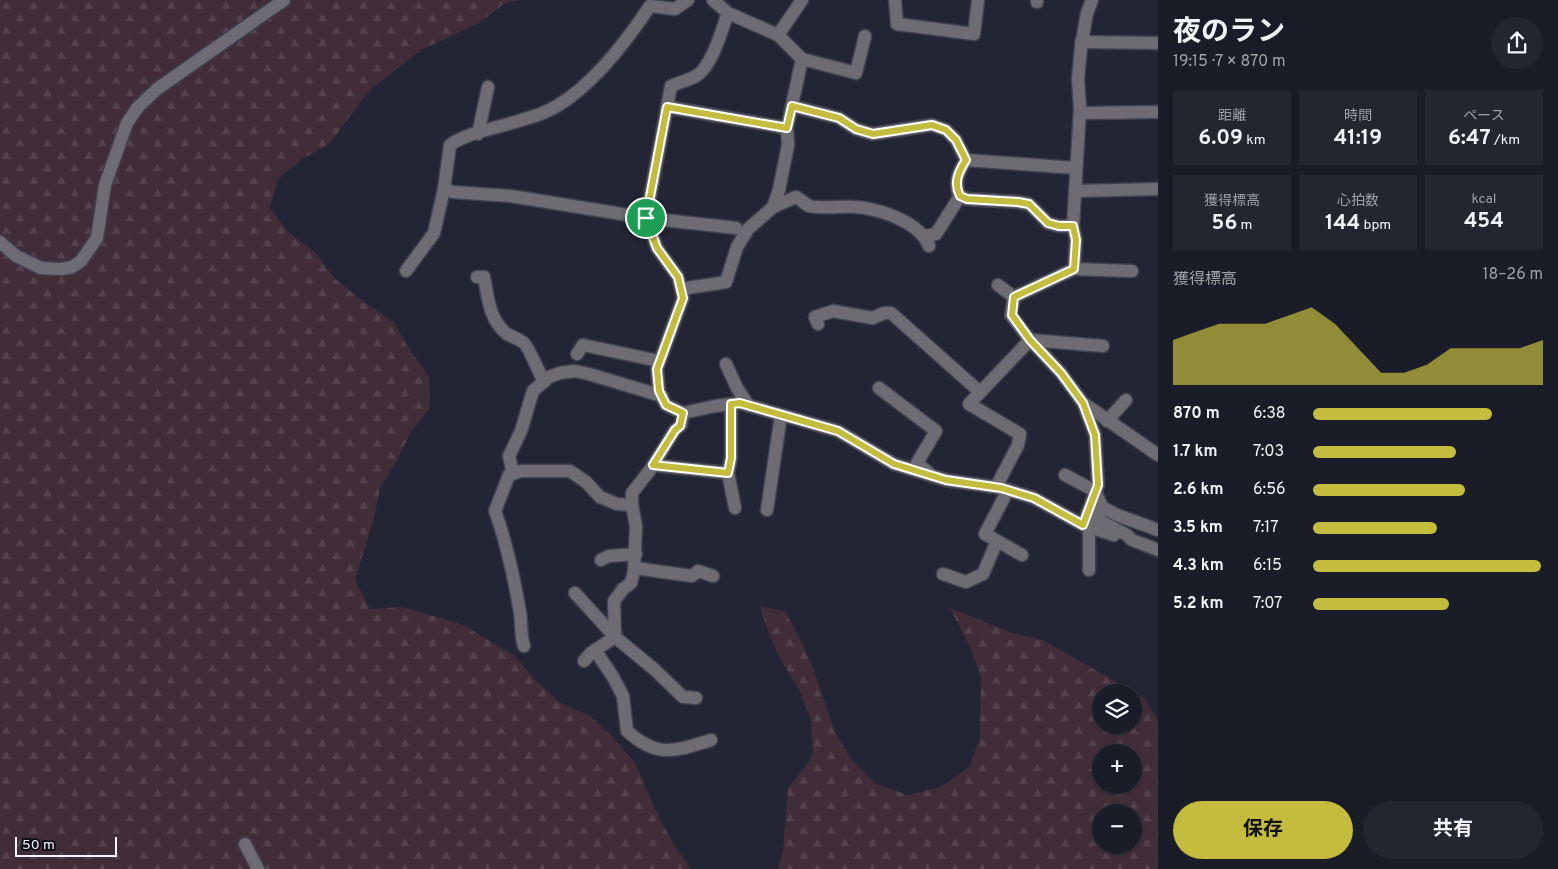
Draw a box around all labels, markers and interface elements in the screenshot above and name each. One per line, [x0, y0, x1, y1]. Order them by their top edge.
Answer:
text: 夜のラン [1173, 15, 1285, 51]
button: share [1491, 17, 1543, 69]
text: 19:15 · 7 × 870 m [1173, 52, 1286, 72]
text: 距離 [1218, 108, 1246, 125]
text: 時間 [1344, 108, 1372, 125]
text: ペース [1463, 108, 1505, 125]
text: 6.09 [1198, 125, 1243, 152]
text: 41:19 [1334, 125, 1382, 152]
text: 6:47 [1448, 125, 1491, 152]
text: km [1243, 132, 1266, 149]
text: /km [1491, 132, 1520, 149]
text: kcal [1472, 191, 1496, 208]
text: 獲得標高 [1204, 193, 1260, 210]
text: 心拍数 [1337, 193, 1379, 210]
pin [625, 197, 667, 239]
icon: arrive [632, 204, 660, 232]
text: 454 [1464, 208, 1504, 235]
text: 56 [1212, 210, 1237, 237]
text: 144 [1325, 210, 1360, 237]
text: m [1237, 217, 1252, 234]
text: bpm [1360, 217, 1391, 234]
text: 18–26 m [1483, 265, 1543, 285]
text: 獲得標高 [1173, 270, 1237, 290]
text: 870 m [1173, 404, 1220, 424]
text: 6:38 [1253, 404, 1286, 424]
text: 1.7 km [1173, 442, 1218, 462]
text: 7:03 [1253, 442, 1284, 462]
text: 2.6 km [1173, 480, 1224, 500]
text: 6:56 [1253, 480, 1286, 500]
text: 3.5 km [1173, 518, 1223, 538]
text: 7:17 [1253, 518, 1279, 538]
text: 4.3 km [1173, 556, 1224, 576]
text: 6:15 [1253, 556, 1282, 576]
text: 5.2 km [1173, 594, 1223, 614]
text: 7:07 [1253, 594, 1282, 614]
map controls [1092, 684, 1142, 854]
button: layers [1092, 684, 1142, 734]
button: + [1092, 744, 1142, 794]
button: 保存 [1173, 801, 1353, 859]
button: 共有 [1363, 801, 1543, 859]
button: − [1092, 804, 1142, 854]
scale bar [15, 834, 118, 857]
text: 50 m [22, 837, 55, 854]

